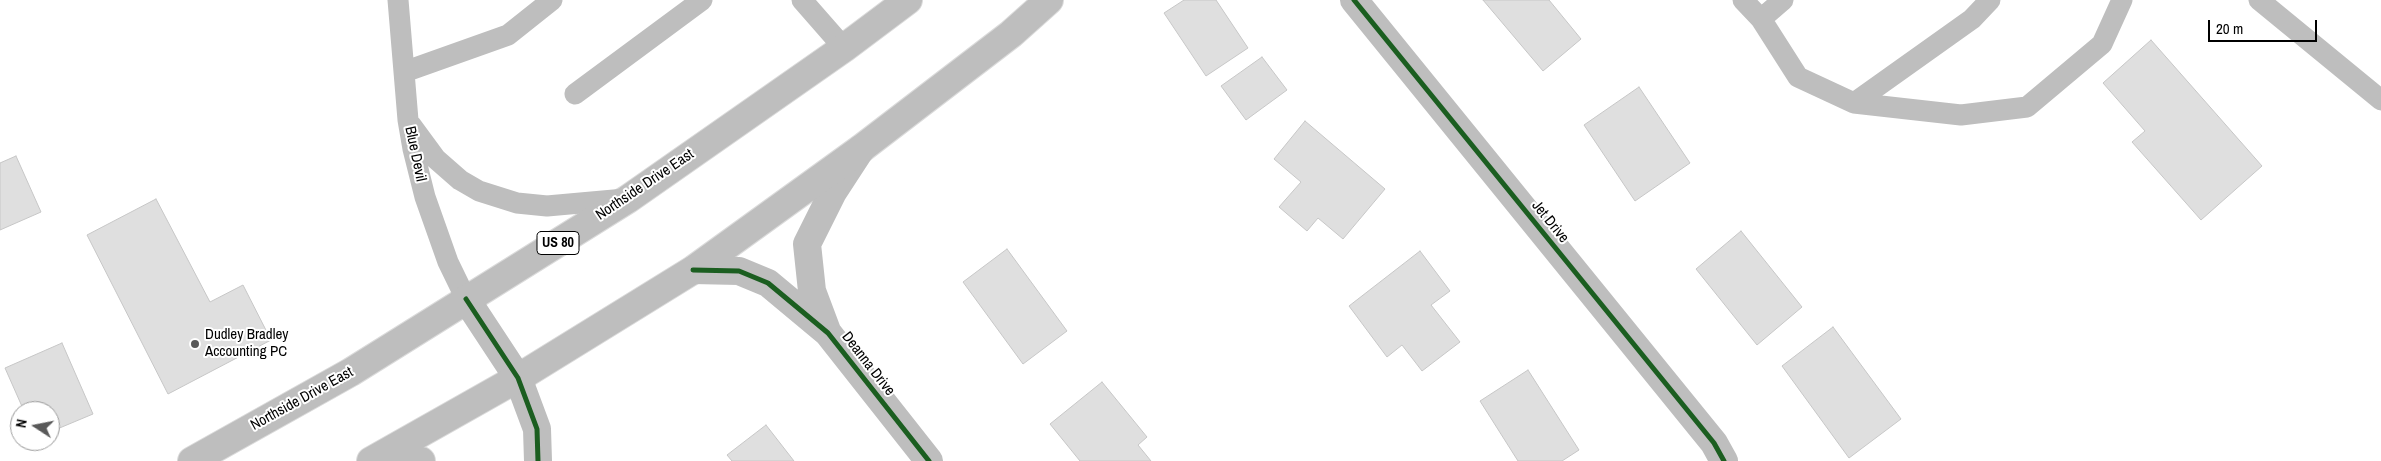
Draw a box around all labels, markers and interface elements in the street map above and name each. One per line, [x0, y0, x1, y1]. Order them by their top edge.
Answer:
scale bar [2211, 10, 2320, 42]
text: 20 m [2216, 18, 2243, 39]
street label: Blue Devil [400, 125, 430, 183]
street label: Northside Drive East [593, 146, 697, 224]
street label: Jet Drive [1528, 197, 1572, 247]
road number: US 80 [537, 232, 579, 254]
place label: Dudley Bradley Accounting PC [205, 326, 288, 361]
street label: Deanna Drive [838, 329, 898, 399]
marker: Dudley Bradley Accounting PC [189, 338, 201, 350]
street label: Northside Drive East [248, 363, 356, 435]
north arrow [10, 401, 60, 451]
text: N [12, 418, 31, 429]

